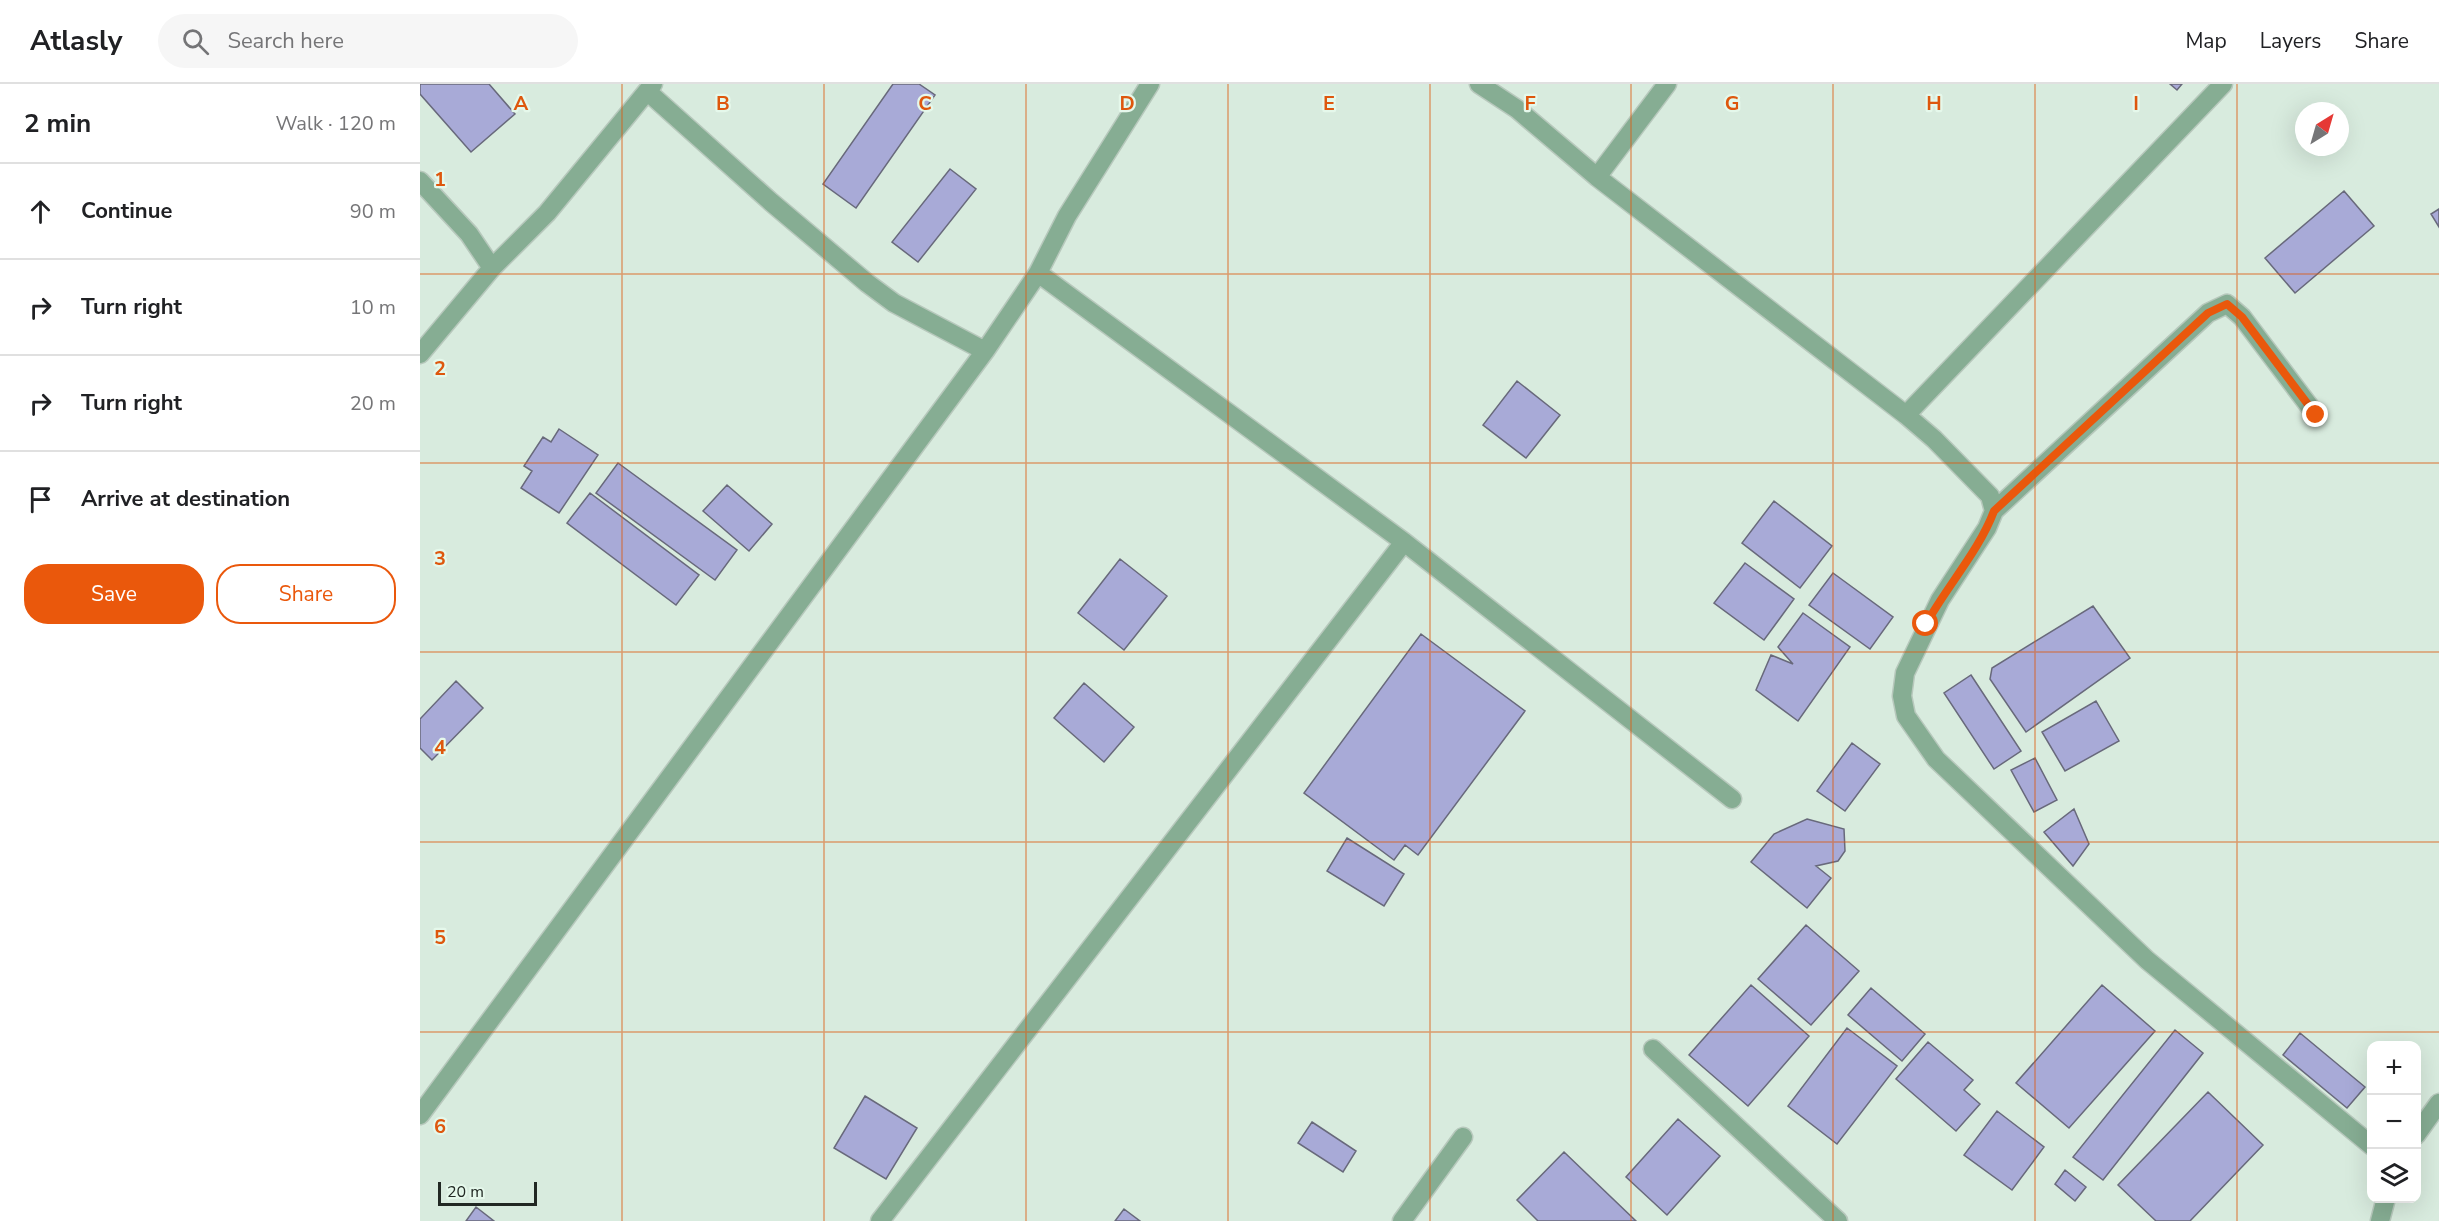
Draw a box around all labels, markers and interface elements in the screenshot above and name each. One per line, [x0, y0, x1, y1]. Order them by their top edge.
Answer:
search box [158, 14, 578, 68]
text: Atlasly [30, 22, 122, 60]
icon: search [179, 25, 212, 58]
text: Search here [227, 26, 344, 56]
text: Map [2185, 27, 2227, 55]
text: Layers [2260, 27, 2321, 55]
text: Share [2354, 27, 2409, 55]
text: A [514, 90, 529, 117]
text: B [716, 90, 730, 117]
text: C [918, 90, 932, 117]
text: D [1119, 90, 1135, 117]
text: E [1323, 90, 1335, 117]
text: F [1524, 90, 1536, 117]
text: G [1725, 90, 1739, 117]
text: H [1926, 90, 1942, 117]
text: I [2133, 90, 2139, 117]
north arrow [2295, 102, 2349, 156]
text: 2 min [24, 106, 91, 141]
text: Walk · 120 m [276, 110, 396, 137]
text: 1 [434, 166, 446, 193]
icon: ahead [24, 195, 57, 228]
text: Continue [81, 196, 172, 226]
text: 90 m [350, 198, 396, 225]
icon: right [24, 291, 57, 324]
text: Turn right [81, 292, 182, 322]
text: 10 m [350, 294, 396, 321]
text: 2 [434, 355, 446, 382]
icon: right [24, 387, 57, 420]
text: Turn right [81, 388, 182, 418]
text: 20 m [350, 390, 396, 417]
route end [2302, 401, 2328, 427]
icon: arrive [24, 483, 57, 516]
text: Arrive at destination [81, 484, 290, 514]
text: 3 [434, 545, 446, 572]
button: Save [24, 564, 204, 624]
button: Share [216, 564, 396, 624]
route start [1912, 610, 1938, 636]
text: 4 [434, 734, 446, 761]
text: 5 [434, 924, 446, 951]
map controls [2367, 1041, 2421, 1203]
button: + [2367, 1041, 2421, 1095]
button: − [2367, 1095, 2421, 1149]
text: 6 [434, 1113, 446, 1140]
button: layers [2367, 1149, 2421, 1203]
scale bar [438, 1179, 537, 1206]
text: 20 m [447, 1181, 484, 1203]

